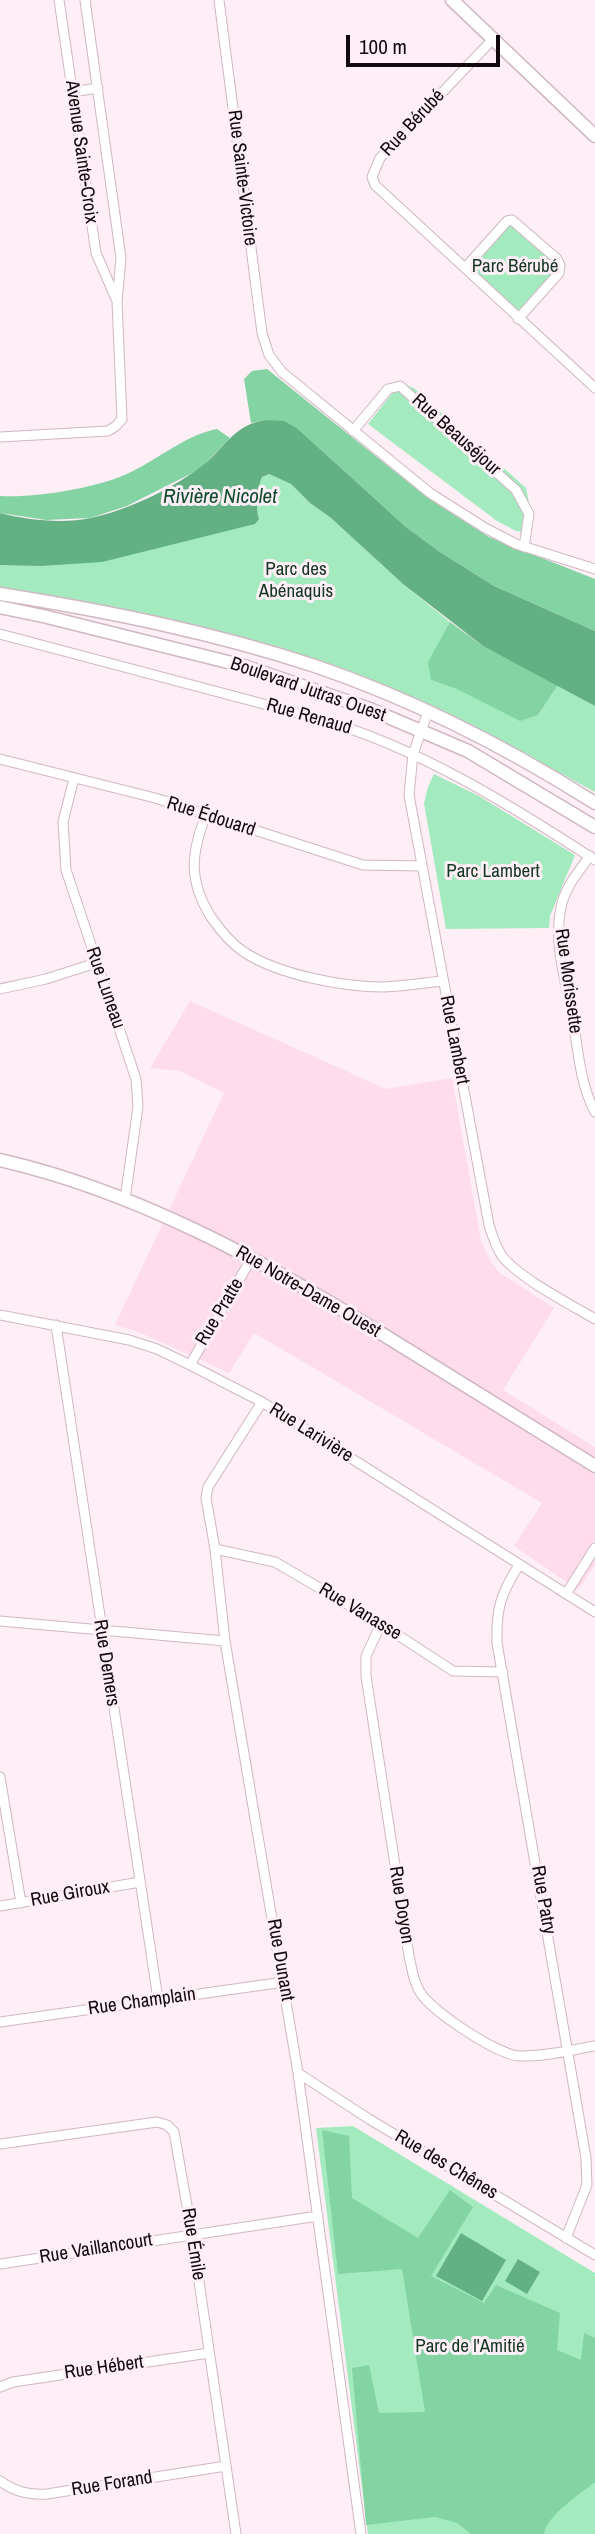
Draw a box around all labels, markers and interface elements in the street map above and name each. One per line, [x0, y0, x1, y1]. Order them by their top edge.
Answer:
scale bar [350, 21, 504, 65]
text: 100 m [359, 32, 407, 61]
street label: Avenue Sainte-Croix [60, 79, 102, 225]
street label: Rue Bérubé [376, 85, 450, 161]
street label: Rue Sainte-Victoire [222, 109, 262, 247]
park label: Parc Bérubé [472, 256, 558, 278]
street label: Rue Beauséjour [407, 389, 505, 481]
water label: Rivière Nicolet [163, 484, 277, 510]
park label: Parc des Abénaquis [259, 559, 333, 603]
street label: Boulevard Jutras Ouest [227, 653, 389, 727]
street label: Rue Renaud [264, 694, 354, 740]
street label: Rue Édouard [164, 792, 258, 842]
park label: Parc Lambert [446, 861, 540, 883]
street label: Rue Morissette [549, 927, 587, 1035]
street label: Rue Luneau [80, 944, 130, 1032]
street label: Rue Lambert [434, 994, 474, 1086]
street label: Rue Notre-Dame Ouest [231, 1241, 385, 1343]
street label: Rue Pratte [191, 1274, 249, 1350]
street label: Rue Larivière [265, 1398, 357, 1468]
street label: Rue Vanasse [315, 1578, 405, 1646]
street label: Rue Demers [88, 1618, 124, 1708]
street label: Rue Patry [526, 1864, 560, 1936]
street label: Rue Doyon [384, 1865, 418, 1945]
street label: Rue Giroux [29, 1876, 111, 1912]
street label: Rue Dunant [262, 1917, 298, 2003]
street label: Rue Champlain [87, 1983, 197, 2021]
street label: Rue des Chênes [390, 2125, 502, 2205]
street label: Rue Émile [176, 2206, 210, 2282]
street label: Rue Vaillancourt [38, 2229, 154, 2269]
park label: Parc de l'Amitié [415, 2336, 525, 2358]
street label: Rue Hébert [63, 2351, 145, 2385]
street label: Rue Forand [70, 2466, 154, 2502]

